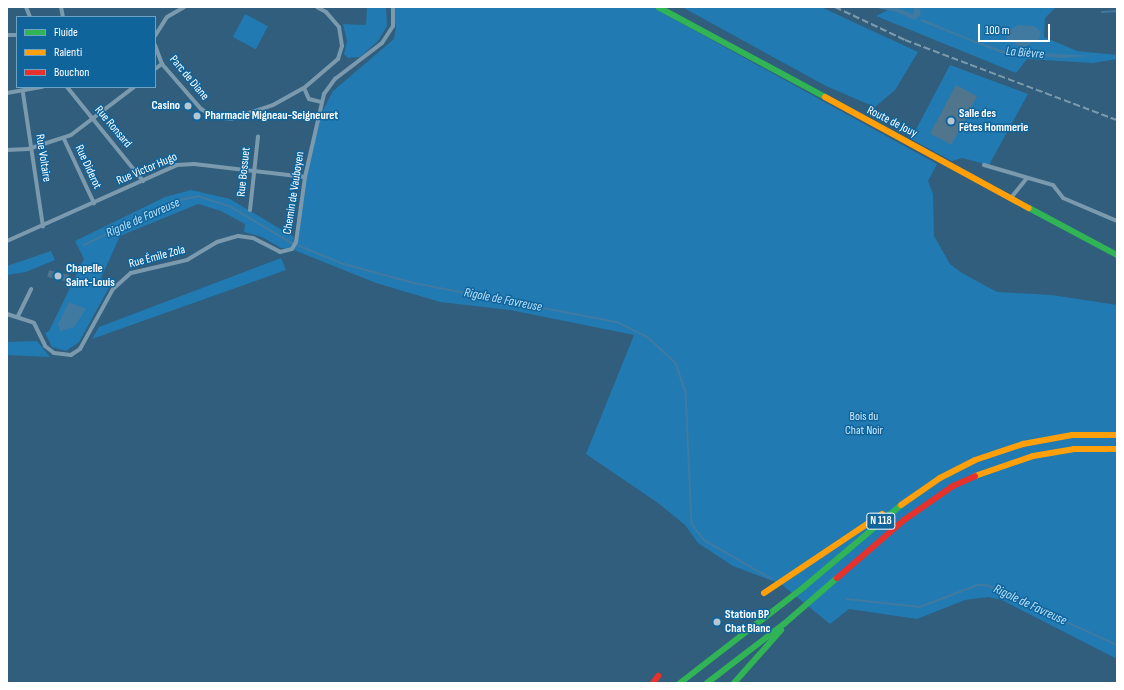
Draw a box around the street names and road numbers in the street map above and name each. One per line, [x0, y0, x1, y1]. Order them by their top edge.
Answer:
street label: Parc de Diane [166, 53, 212, 103]
street label: Rue Ronsard [91, 103, 135, 151]
street label: Route de Jouy [864, 103, 920, 141]
street label: Rue Voltaire [32, 133, 54, 183]
street label: Rue Diderot [72, 143, 104, 191]
street label: Rue Bossuet [234, 147, 254, 197]
street label: Rue Victor Hugo [115, 150, 179, 188]
street label: Chemin de Vauboyen [280, 151, 308, 235]
street label: Rue Émile Zola [127, 243, 187, 271]
road number: N 118 [866, 512, 896, 530]

